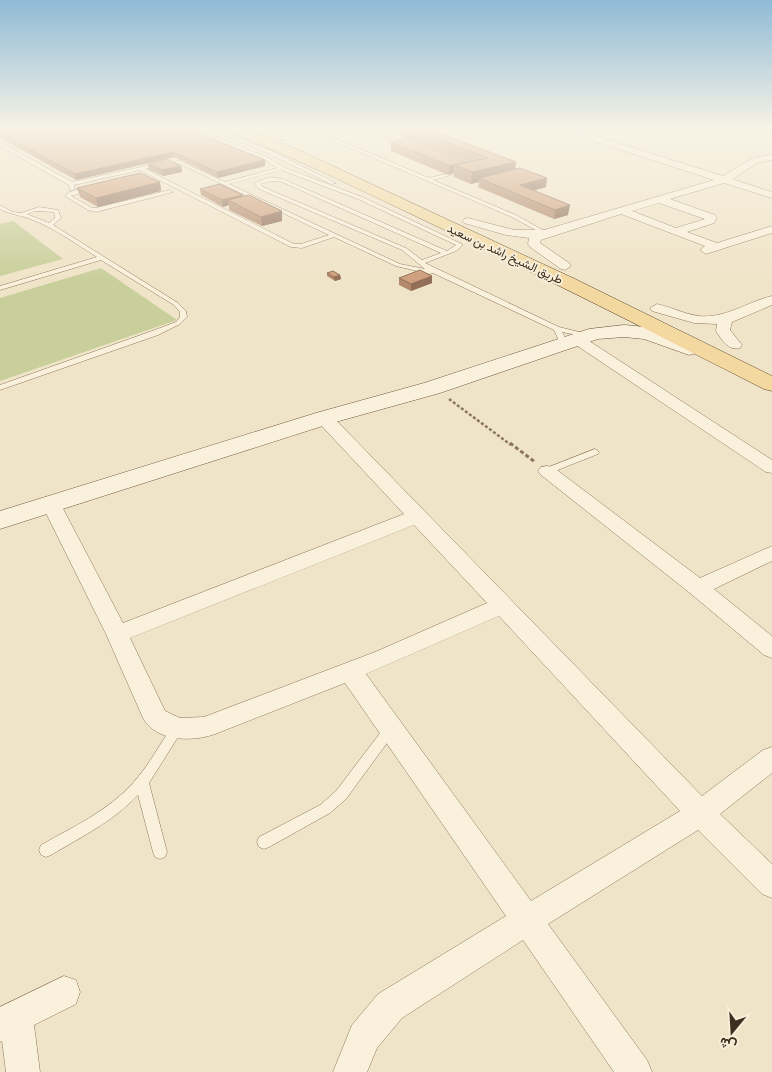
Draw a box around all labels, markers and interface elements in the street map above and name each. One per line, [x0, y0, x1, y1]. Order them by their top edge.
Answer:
street label: طريق الشيخ راشد بن سعيد [444, 218, 566, 289]
north arrow [707, 1007, 757, 1057]
text: ش [716, 1033, 739, 1057]

